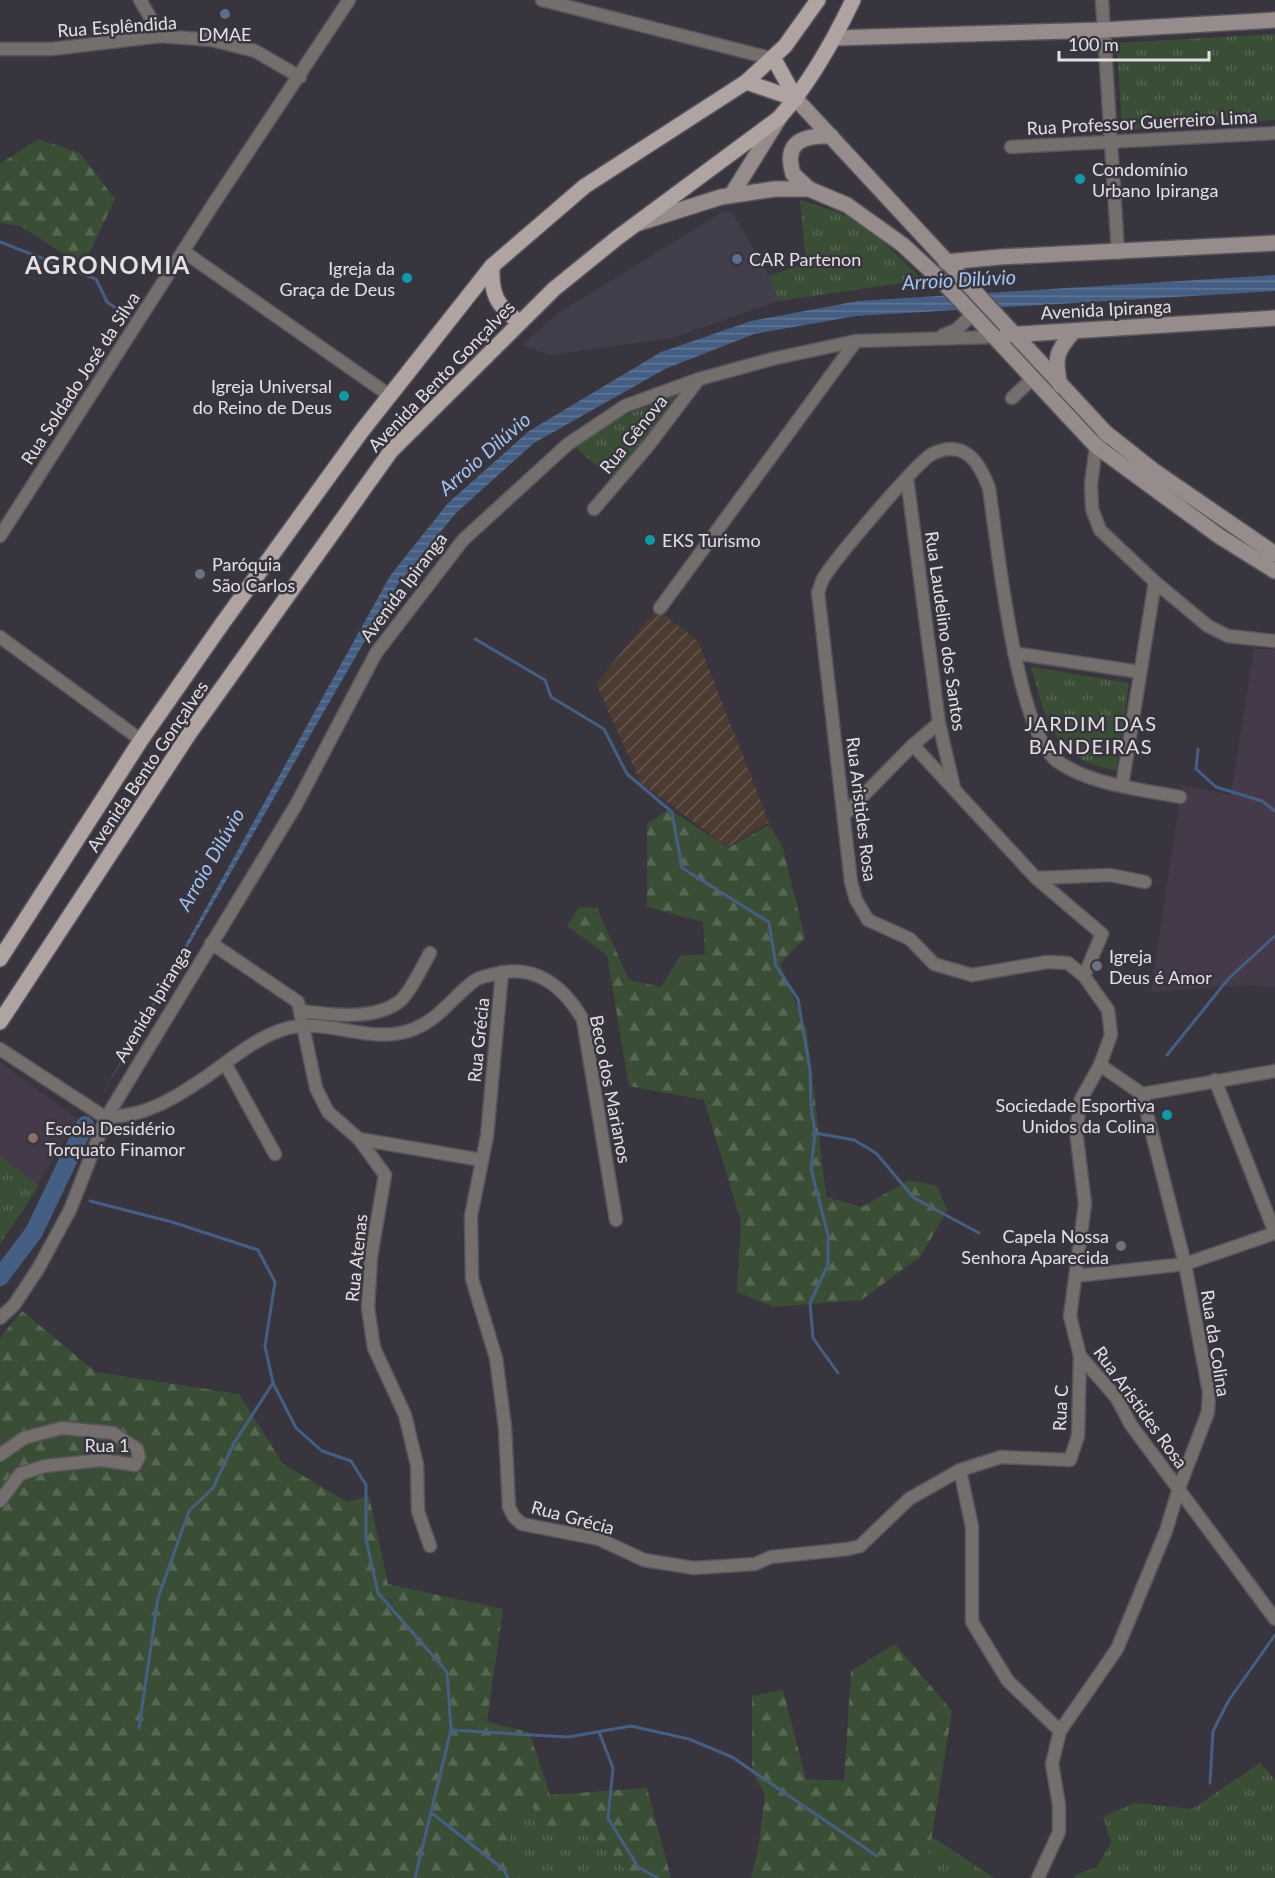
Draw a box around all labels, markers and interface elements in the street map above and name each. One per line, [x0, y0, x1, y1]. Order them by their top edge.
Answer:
marker: DMAE [218, 7, 232, 21]
street label: Rua Esplêndida [56, 11, 178, 41]
place label: DMAE [199, 23, 251, 45]
scale bar [1059, 24, 1209, 62]
text: 100 m [1068, 33, 1119, 55]
street label: Rua Professor Guerreiro Lima [1026, 105, 1258, 139]
place label: Condomínio Urbano Ipiranga [1092, 158, 1218, 201]
marker: Condomínio Urbano Ipiranga [1073, 172, 1087, 186]
place label: CAR Partenon [749, 248, 861, 270]
district label: AGRONOMIA [24, 250, 191, 279]
marker: CAR Partenon [730, 252, 744, 266]
place label: Igreja da Graça de Deus [279, 257, 395, 300]
water label: Arroio Dilúvio [900, 264, 1017, 294]
marker: Igreja da Graça de Deus [400, 271, 414, 285]
street label: Rua Soldado José da Silva [16, 288, 144, 468]
street label: Avenida Ipiranga [1040, 295, 1172, 323]
street label: Avenida Bento Gonçalves [363, 296, 519, 456]
place label: Igreja Universal do Reino de Deus [193, 375, 332, 418]
marker: Igreja Universal do Reino de Deus [337, 389, 351, 403]
street label: Rua Gênova [595, 390, 671, 478]
water label: Arroio Dilúvio [432, 406, 535, 500]
street label: Avenida Ipiranga [355, 528, 451, 646]
place label: EKS Turismo [662, 529, 761, 551]
street label: Rua Laudelino dos Santos [921, 530, 971, 732]
marker: EKS Turismo [643, 533, 657, 547]
place label: Paróquia São Carlos [212, 553, 295, 596]
marker: Paróquia São Carlos [193, 567, 207, 581]
street label: Avenida Bento Gonçalves [82, 676, 213, 856]
district label: JARDIM DAS BANDEIRAS [1024, 711, 1158, 758]
street label: Rua Aristides Rosa [842, 735, 882, 883]
water label: Arroio Dilúvio [171, 804, 249, 915]
street label: Avenida Ipiranga [109, 942, 195, 1066]
place label: Igreja Deus é Amor [1109, 945, 1212, 988]
marker: Igreja Deus é Amor [1090, 959, 1104, 973]
street label: Rua Grécia [463, 997, 493, 1083]
street label: Beco dos Marianos [586, 1013, 636, 1165]
place label: Sociedade Esportiva Unidos da Colina [995, 1094, 1155, 1137]
marker: Sociedade Esportiva Unidos da Colina [1160, 1108, 1174, 1122]
place label: Escola Desidério Torquato Finamor [45, 1117, 185, 1160]
marker: Escola Desidério Torquato Finamor [26, 1131, 40, 1145]
street label: Rua Atenas [340, 1213, 372, 1303]
place label: Capela Nossa Senhora Aparecida [961, 1225, 1109, 1268]
marker: Capela Nossa Senhora Aparecida [1114, 1239, 1128, 1253]
street label: Rua da Colina [1197, 1288, 1235, 1398]
street label: Rua Aristides Rosa [1089, 1342, 1193, 1472]
street label: Rua C [1048, 1384, 1072, 1432]
street label: Rua 1 [85, 1434, 129, 1456]
street label: Rua Grécia [529, 1495, 617, 1539]

